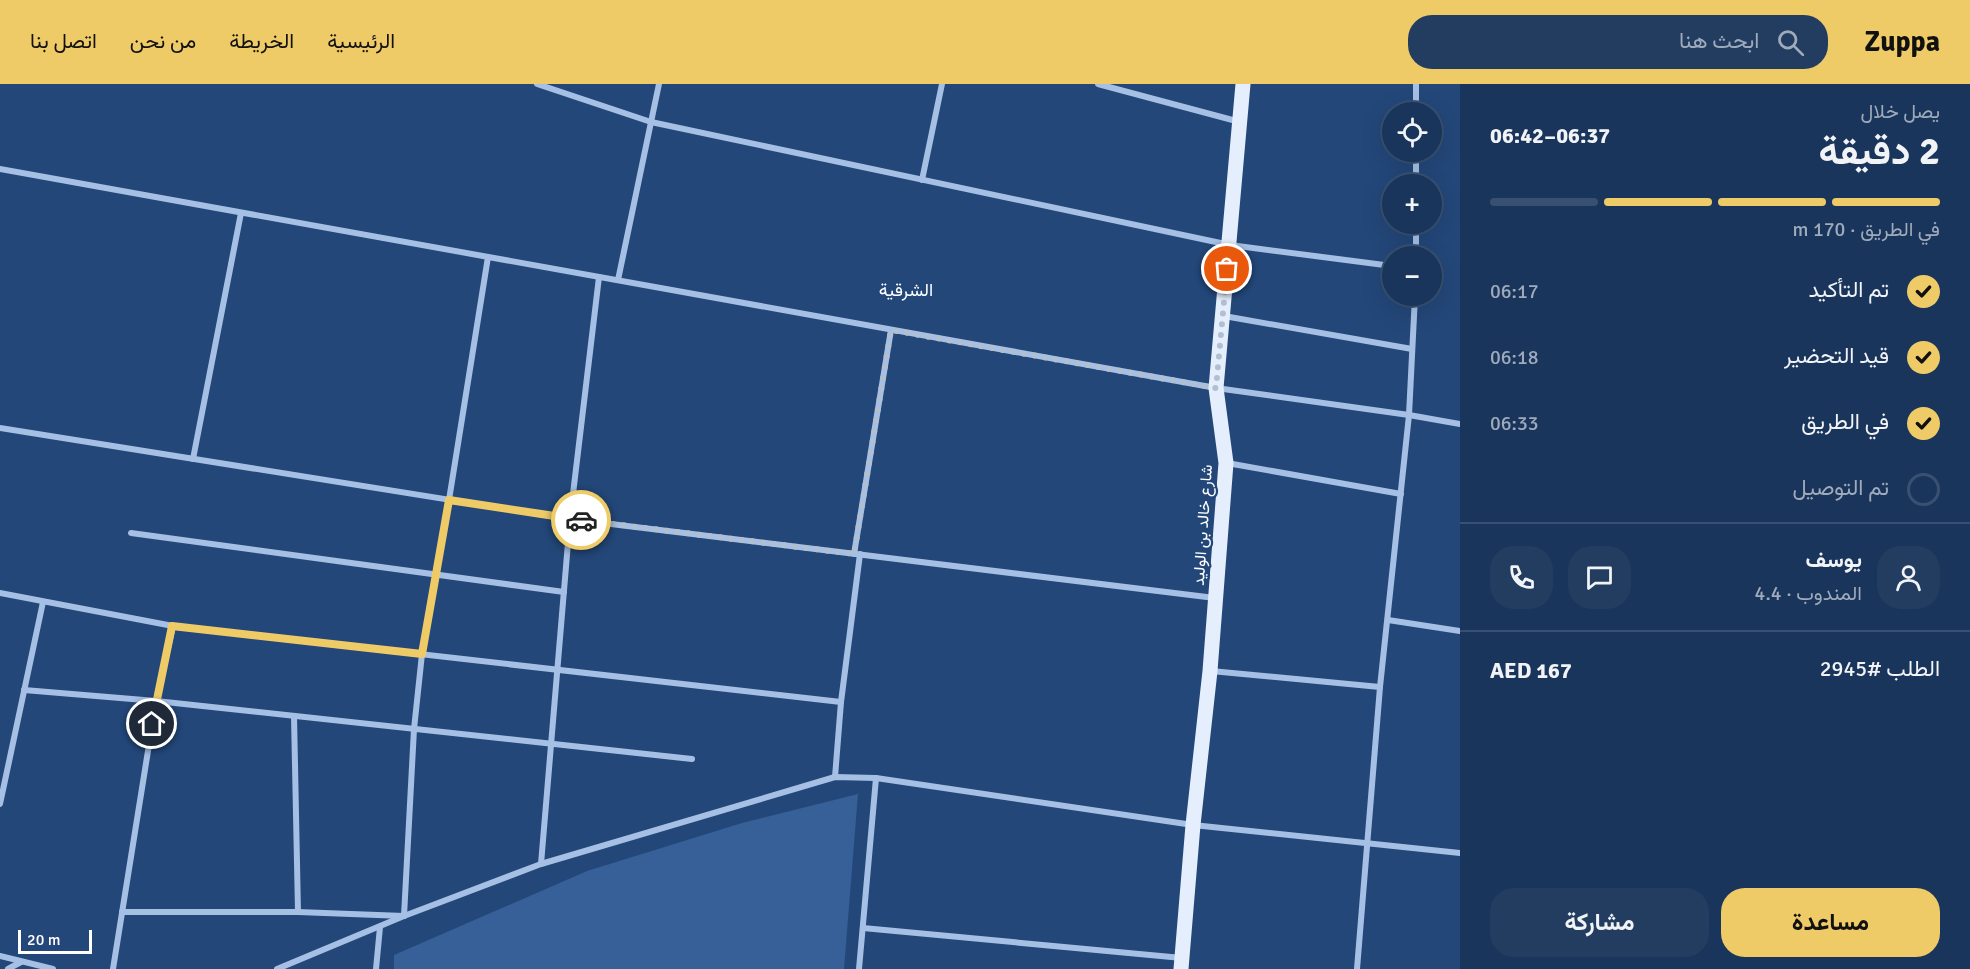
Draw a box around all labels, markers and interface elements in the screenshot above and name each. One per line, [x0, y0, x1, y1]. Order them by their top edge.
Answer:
search box [1408, 15, 1828, 69]
text: Zuppa [1864, 25, 1940, 59]
icon: search [1774, 26, 1807, 59]
text: ابحث هنا [1679, 27, 1759, 54]
text: اتصل بنا [30, 28, 97, 54]
text: من نحن [130, 28, 196, 54]
text: الخريطة [229, 28, 294, 54]
text: الرئيسية [327, 28, 395, 54]
text: يصل خلال [1861, 99, 1940, 124]
map controls [1382, 102, 1442, 306]
button: locate [1382, 102, 1442, 162]
text: 06:37–06:42 [1490, 122, 1610, 149]
text: 2 دقيقة [1818, 127, 1940, 175]
button: + [1382, 174, 1442, 234]
text: في الطريق · 170 m [1793, 217, 1940, 242]
pin [1201, 243, 1252, 294]
button: − [1382, 246, 1442, 306]
icon: bag [1210, 252, 1243, 285]
icon: check [1907, 275, 1940, 308]
text: تم التأكيد [1808, 276, 1889, 303]
district label: الشرقية [879, 279, 933, 301]
text: 06:17 [1490, 279, 1539, 304]
icon: check [1907, 341, 1940, 374]
text: قيد التحضير [1784, 342, 1889, 369]
text: 06:18 [1490, 345, 1539, 370]
icon: check [1907, 407, 1940, 440]
text: في الطريق [1801, 408, 1889, 435]
text: 06:33 [1490, 411, 1539, 436]
street label: شارع خالد بن الوليد [1189, 464, 1218, 586]
text: تم التوصيل [1792, 474, 1889, 501]
courier [551, 490, 611, 550]
icon: car [565, 504, 598, 537]
button: phone [1490, 546, 1553, 609]
button: chat [1568, 546, 1631, 609]
text: يوسف [1806, 546, 1862, 573]
button: person [1877, 546, 1940, 609]
text: المندوب · 4.4 [1755, 581, 1862, 606]
text: الطلب #2945 [1820, 655, 1940, 682]
text: AED 167 [1490, 657, 1572, 684]
pin [126, 698, 177, 749]
icon: home [135, 707, 168, 740]
button: مشاركة [1490, 888, 1709, 957]
button: مساعدة [1721, 888, 1940, 957]
scale bar [18, 927, 92, 954]
text: 20 m [27, 930, 61, 950]

